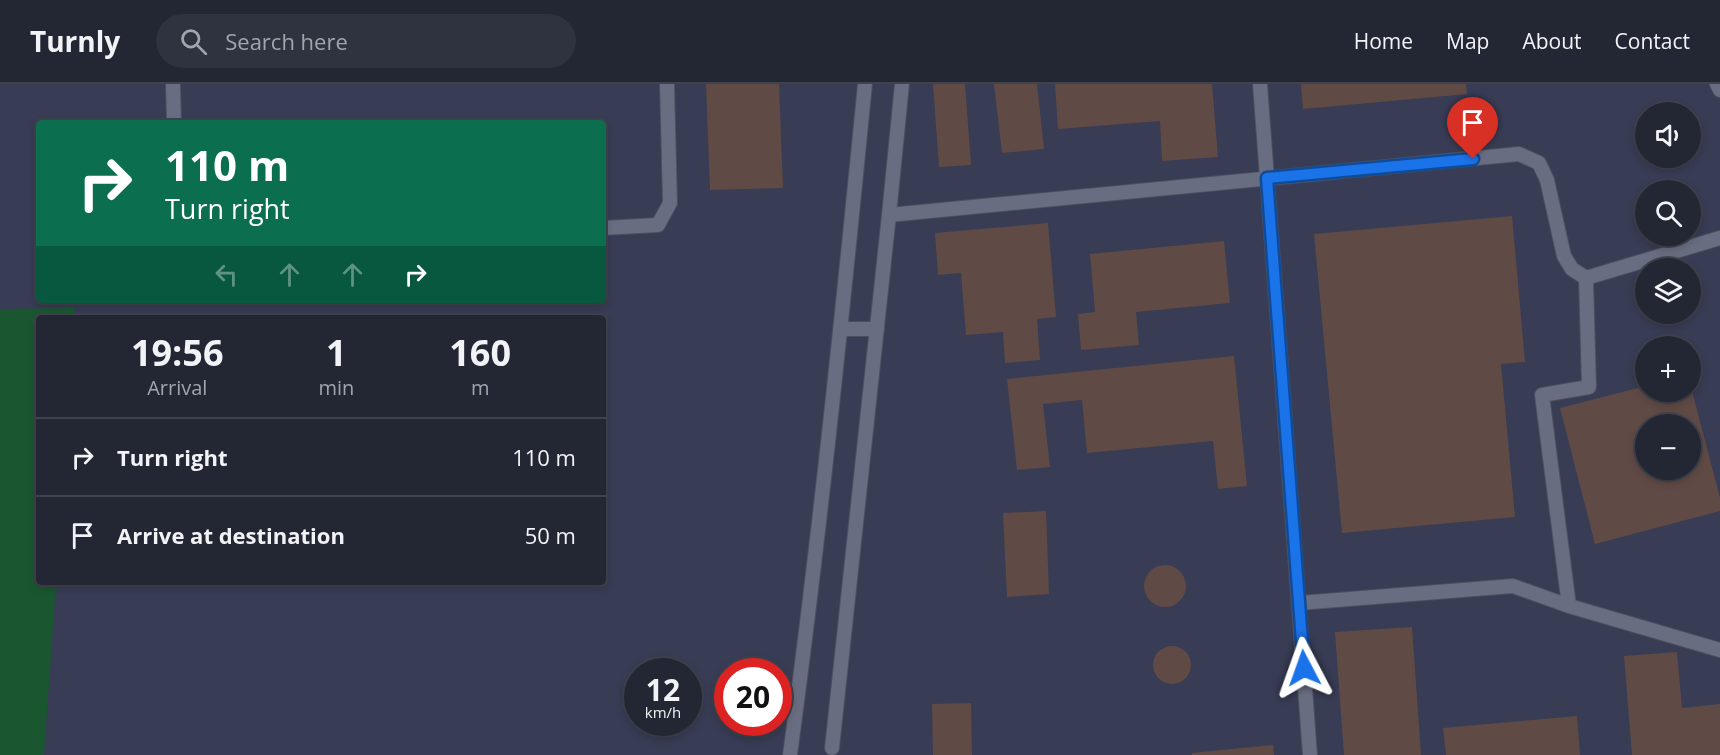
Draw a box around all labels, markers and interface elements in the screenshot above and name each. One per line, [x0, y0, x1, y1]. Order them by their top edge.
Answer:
search box [156, 14, 576, 68]
text: Turnly [30, 22, 120, 60]
icon: search [177, 25, 210, 58]
text: Search here [225, 26, 348, 56]
text: Home [1354, 27, 1413, 55]
text: Map [1446, 27, 1489, 55]
text: About [1522, 27, 1582, 55]
text: Contact [1615, 27, 1690, 55]
pin [1447, 97, 1498, 159]
map controls [1635, 102, 1701, 480]
button: sound [1635, 102, 1701, 168]
icon: arrive [1456, 106, 1489, 139]
text: 110 m [165, 136, 289, 193]
icon: right [66, 144, 144, 222]
button: search [1635, 180, 1701, 246]
text: Turn right [165, 190, 290, 227]
icon: left [210, 258, 243, 291]
icon: ahead [273, 258, 306, 291]
icon: ahead [336, 258, 369, 291]
icon: right [399, 258, 432, 291]
button: layers [1635, 258, 1701, 324]
text: 19:56 [131, 328, 224, 377]
text: 1 [326, 328, 347, 377]
text: 160 [449, 328, 511, 377]
button: + [1635, 336, 1701, 402]
text: Arrival [147, 374, 207, 401]
text: min [318, 374, 354, 401]
text: m [471, 374, 489, 401]
button: − [1635, 414, 1701, 480]
icon: right [66, 441, 99, 474]
text: Turn right [117, 442, 228, 472]
text: 110 m [512, 442, 576, 472]
icon: arrive [66, 519, 99, 552]
text: Arrive at destination [117, 520, 345, 550]
text: 50 m [525, 520, 576, 550]
position arrow [1272, 636, 1336, 700]
speed limit sign: 20 [714, 658, 792, 736]
text: 12 [646, 669, 680, 710]
text: km/h [645, 702, 681, 722]

